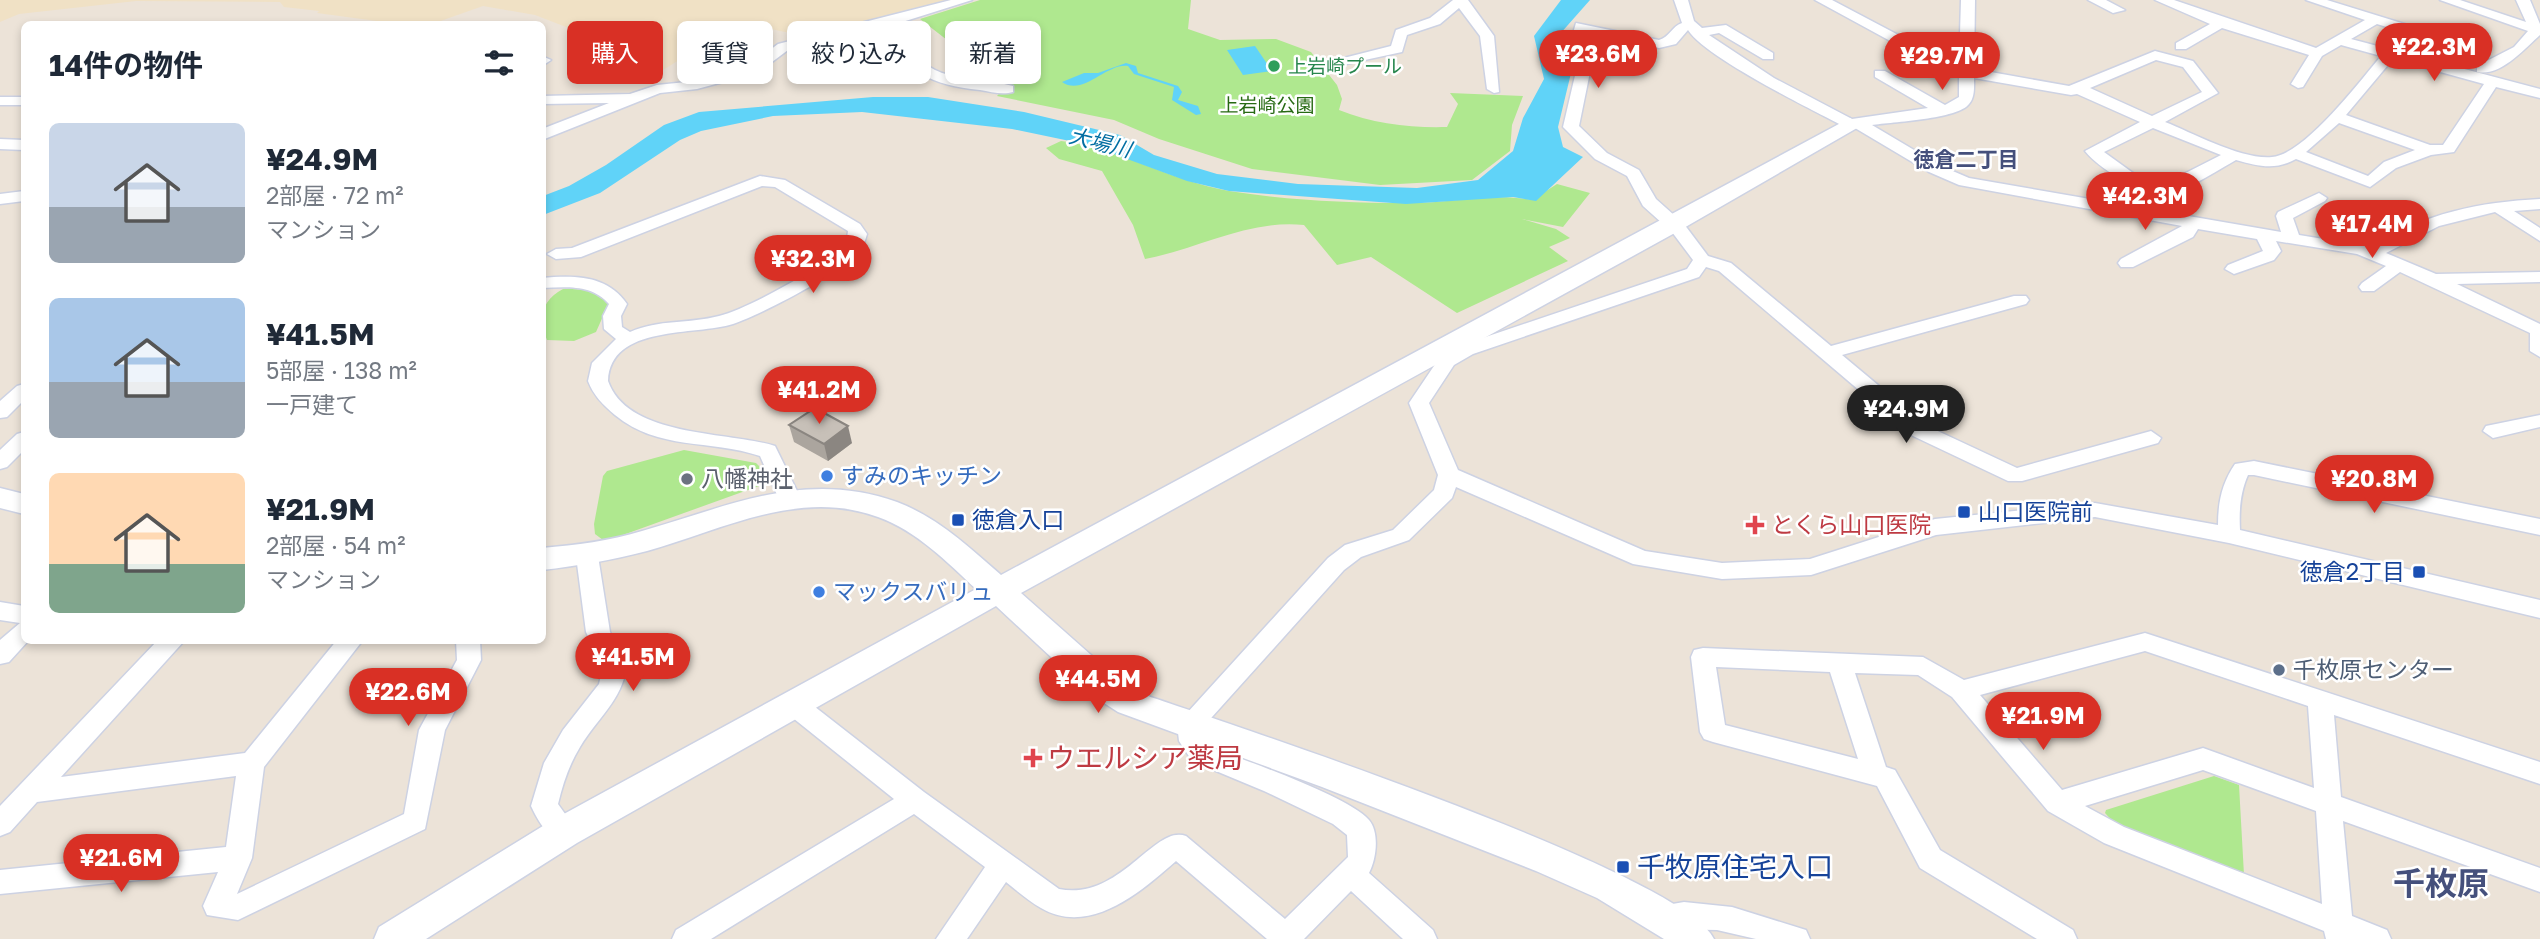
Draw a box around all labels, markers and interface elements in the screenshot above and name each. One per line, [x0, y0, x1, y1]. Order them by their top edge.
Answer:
chip: 購入 [567, 21, 663, 84]
chip: 賃貸 [677, 21, 773, 84]
chip: 絞り込み [787, 21, 931, 84]
chip: 新着 [945, 21, 1041, 84]
pin: ¥22.3M [2377, 24, 2491, 83]
pin: ¥23.6M [1541, 31, 1655, 90]
pin: ¥29.7M [1885, 32, 1999, 92]
text: ¥22.3M [2391, 32, 2477, 60]
text: ¥23.6M [1555, 39, 1641, 67]
text: ¥29.7M [1900, 41, 1984, 69]
icon: filters [480, 44, 518, 82]
text: 14件の物件 [49, 47, 203, 83]
place label: 上岩崎プール [1288, 54, 1402, 77]
marker: 上岩崎プール [1266, 58, 1282, 74]
park label: 上岩崎公園 [1219, 93, 1315, 116]
water label: 大場川 [1067, 122, 1136, 163]
text: ¥24.9M [266, 141, 378, 177]
district label: 徳倉二丁目 [1914, 146, 2019, 172]
icon: home [105, 151, 189, 235]
pin: ¥42.3M [2088, 173, 2202, 232]
text: 2部屋 · 72 m² [266, 181, 404, 209]
text: ¥42.3M [2102, 181, 2188, 209]
pin: ¥17.4M [2315, 201, 2429, 260]
text: ¥17.4M [2331, 209, 2413, 237]
text: マンション [266, 215, 381, 243]
pin: ¥32.3M [756, 236, 870, 295]
text: ¥32.3M [770, 244, 856, 272]
text: ¥41.5M [266, 316, 375, 352]
icon: home [105, 326, 189, 410]
text: 5部屋 · 138 m² [266, 356, 417, 384]
pin: ¥41.2M [762, 366, 876, 426]
text: ¥41.2M [777, 375, 861, 403]
pin: ¥24.9M [1849, 386, 1963, 445]
text: 一戸建て [266, 390, 358, 418]
text: ¥24.9M [1863, 394, 1949, 422]
pin: ¥20.8M [2317, 456, 2431, 515]
place label: すみのキッチン [841, 461, 1002, 489]
place label: 八幡神社 [701, 464, 793, 492]
text: ¥20.8M [2331, 464, 2417, 492]
marker: すみのキッチン [819, 468, 835, 484]
marker: 八幡神社 [679, 471, 695, 487]
text: ¥21.9M [266, 491, 375, 527]
place label: 山口医院前 [1978, 497, 2093, 525]
icon: home [105, 501, 189, 585]
marker: 山口医院前 [1956, 504, 1972, 520]
place label: 徳倉入口 [972, 505, 1064, 533]
place label: とくら山口医院 [1771, 510, 1931, 538]
marker: 徳倉入口 [950, 512, 966, 528]
marker: とくら山口医院 [1745, 515, 1765, 535]
text: 2部屋 · 54 m² [266, 531, 406, 559]
place label: 徳倉2丁目 [2300, 557, 2405, 585]
marker: 徳倉2丁目 [2411, 564, 2427, 580]
text: マンション [266, 565, 381, 593]
place label: マックスバリュ [833, 577, 993, 605]
marker: マックスバリュ [811, 584, 827, 600]
pin: ¥41.5M [576, 634, 690, 693]
text: ¥41.5M [591, 642, 675, 670]
place label: 千枚原センター [2293, 655, 2454, 683]
pin: ¥44.5M [1041, 656, 1155, 715]
marker: 千枚原センター [2271, 662, 2287, 678]
text: ¥44.5M [1055, 664, 1141, 692]
pin: ¥22.6M [351, 668, 465, 728]
text: ¥22.6M [365, 677, 451, 705]
pin: ¥21.9M [1986, 692, 2100, 752]
text: ¥21.9M [2001, 701, 2085, 729]
place label: ウエルシア薬局 [1047, 741, 1243, 774]
marker: ウエルシア薬局 [1025, 750, 1041, 766]
pin: ¥21.6M [64, 834, 178, 894]
text: ¥21.6M [79, 843, 163, 871]
place label: 千牧原住宅入口 [1637, 850, 1833, 883]
marker: 千牧原住宅入口 [1615, 859, 1631, 875]
district label: 千枚原 [2393, 864, 2489, 902]

